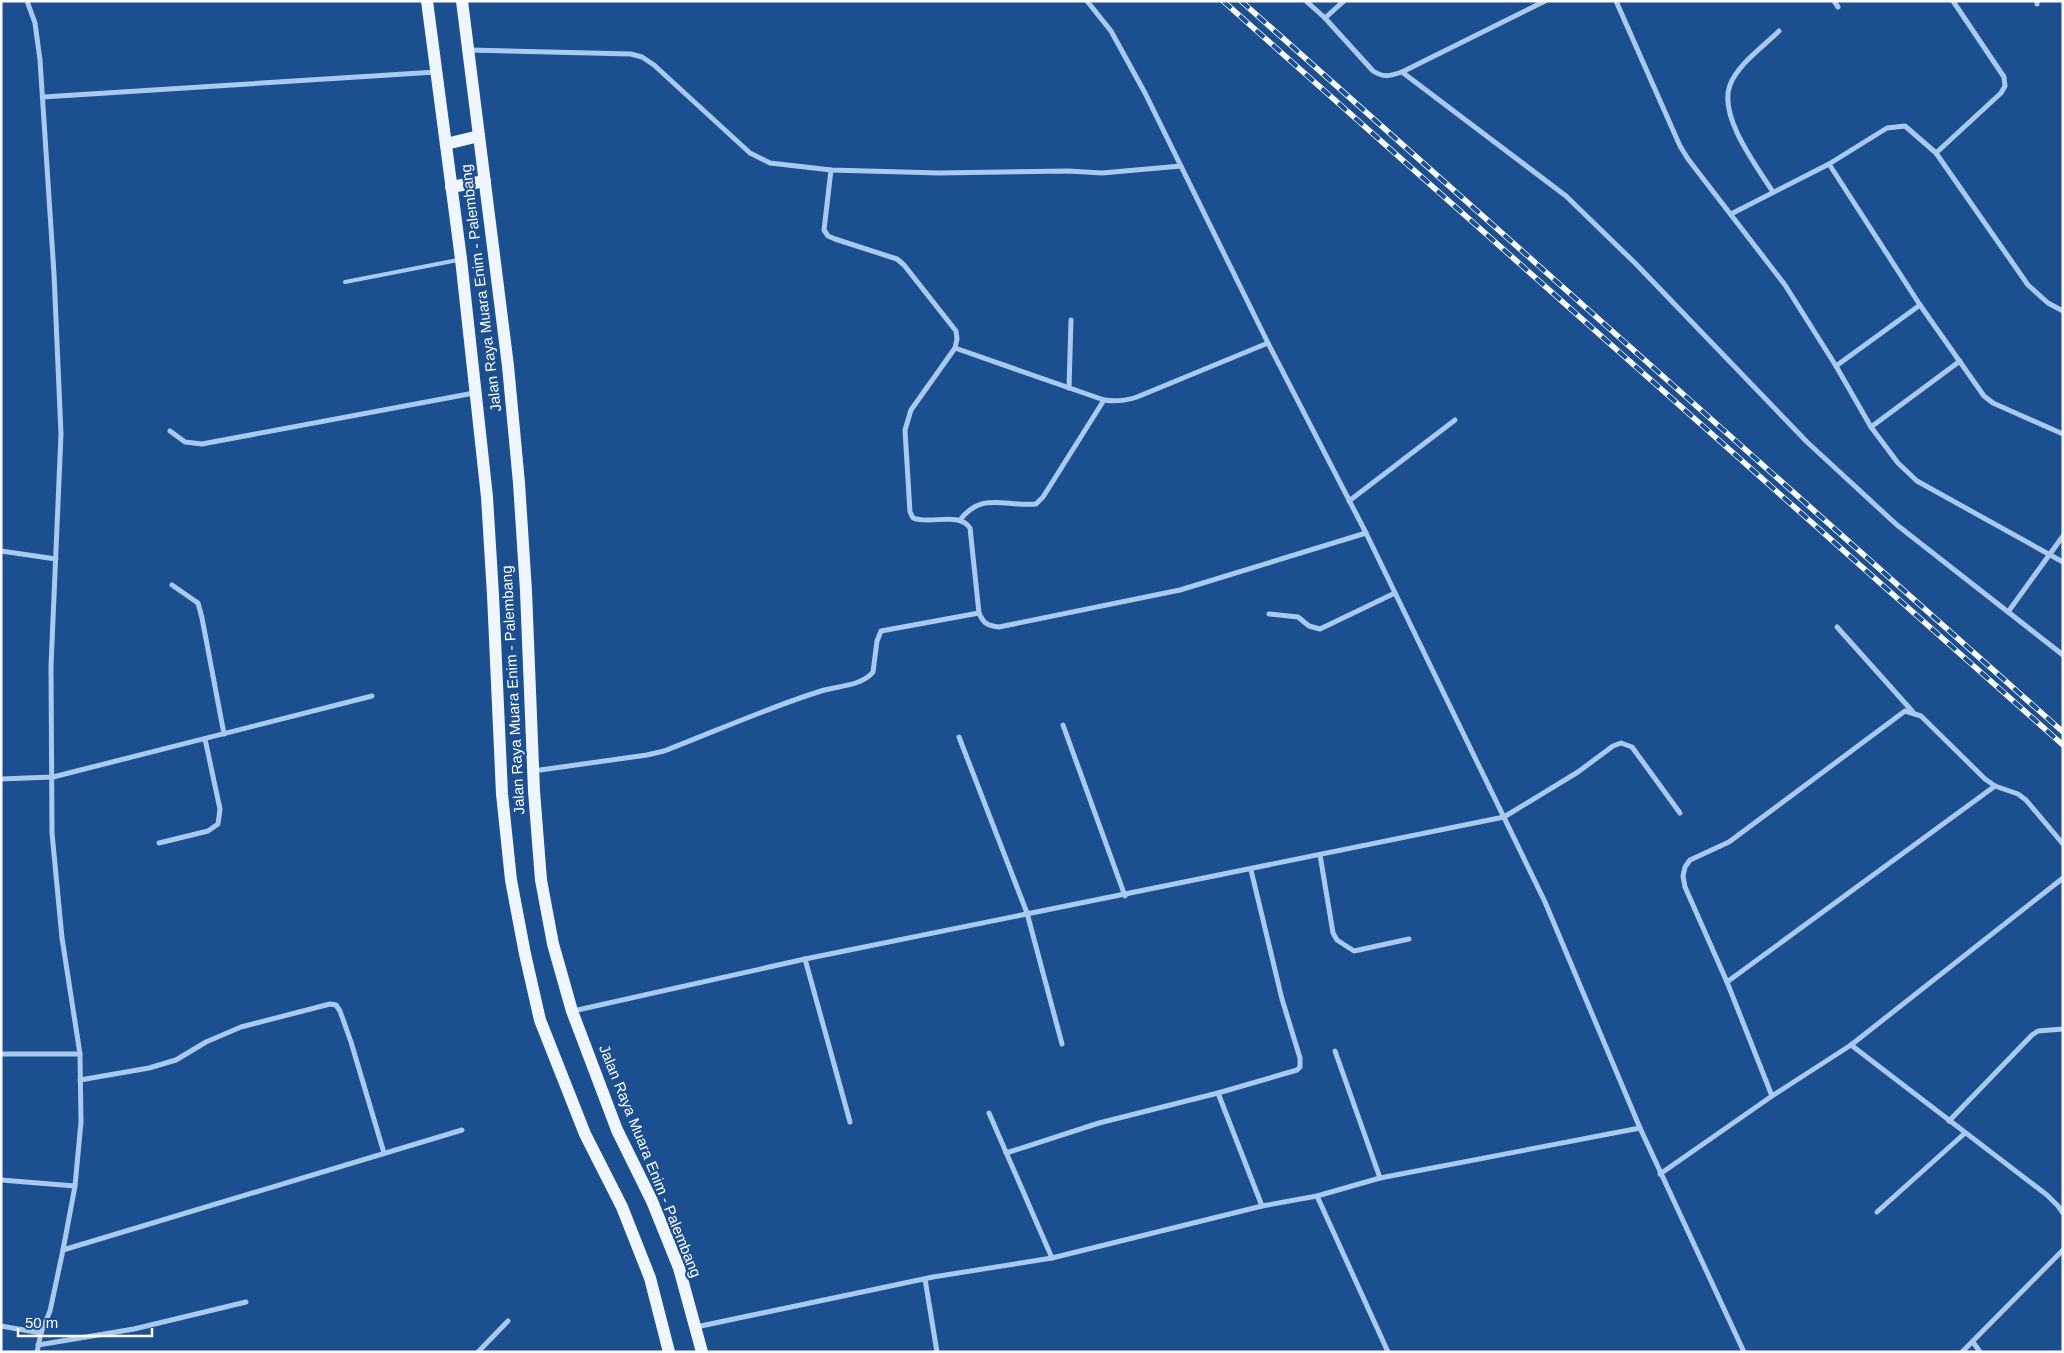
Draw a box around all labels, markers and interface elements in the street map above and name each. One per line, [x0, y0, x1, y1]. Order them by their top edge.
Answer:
street label: Jalan Raya Muara Enim - Palembang [457, 163, 504, 413]
street label: Jalan Raya Muara Enim - Palembang [497, 565, 528, 815]
street label: Jalan Raya Muara Enim - Palembang [596, 1042, 705, 1280]
scale bar [18, 1306, 151, 1338]
text: 50 m [25, 1314, 58, 1331]

